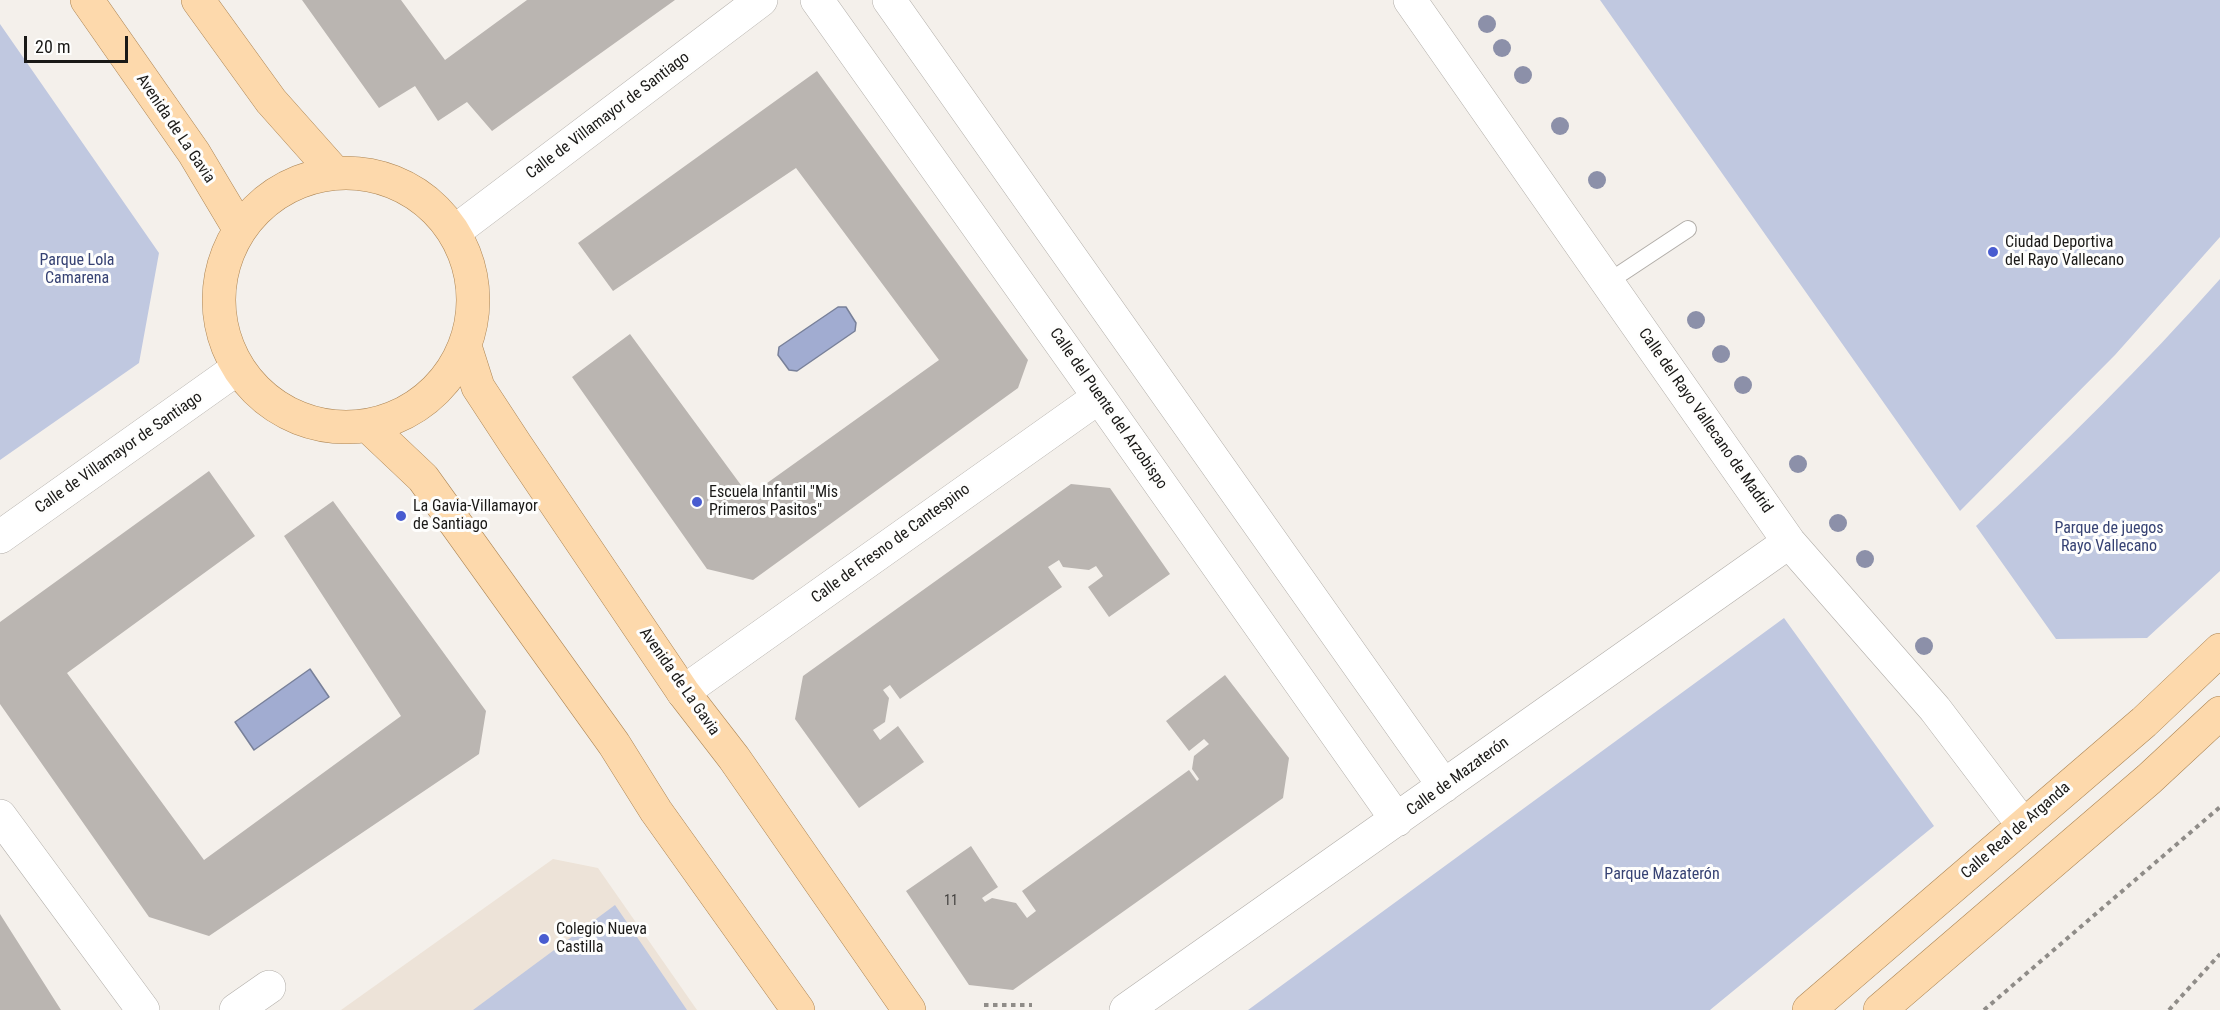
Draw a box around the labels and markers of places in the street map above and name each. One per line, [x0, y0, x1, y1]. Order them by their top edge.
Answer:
place label: Ciudad Deportiva del Rayo Vallecano [2005, 233, 2124, 271]
marker: Ciudad Deportiva del Rayo Vallecano [1986, 245, 2000, 259]
place label: Escuela Infantil "Mis Primeros Pasitos" [709, 483, 838, 521]
marker: Escuela Infantil "Mis Primeros Pasitos" [690, 495, 704, 509]
place label: La Gavia-Villamayor de Santiago [413, 497, 538, 535]
marker: La Gavia-Villamayor de Santiago [394, 509, 408, 523]
place label: Colegio Nueva Castilla [556, 920, 647, 958]
marker: Colegio Nueva Castilla [537, 932, 551, 946]

